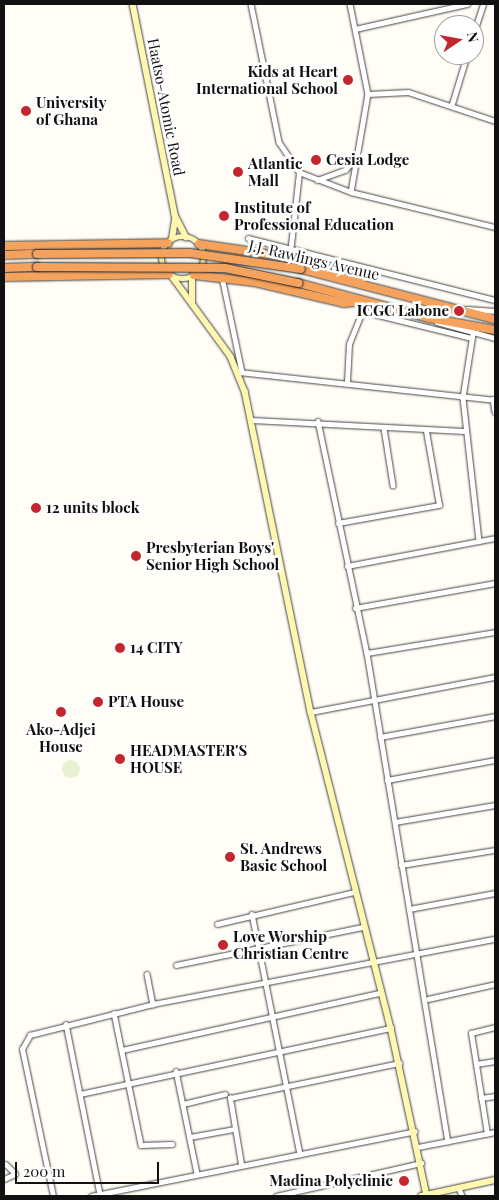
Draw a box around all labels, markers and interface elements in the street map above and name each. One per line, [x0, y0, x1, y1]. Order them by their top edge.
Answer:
north arrow [434, 15, 484, 65]
text: N [463, 30, 484, 44]
street label: Haatso-Atomic Road [144, 37, 188, 177]
place label: Kids at Heart International School [196, 62, 338, 97]
marker: Kids at Heart International School [342, 74, 354, 86]
place label: University of Ghana [36, 93, 107, 128]
marker: University of Ghana [20, 105, 32, 117]
place label: Cesia Lodge [326, 151, 409, 169]
place label: Atlantic Mall [248, 154, 302, 189]
marker: Cesia Lodge [310, 154, 322, 166]
marker: Atlantic Mall [232, 166, 244, 178]
place label: Institute of Professional Education [234, 198, 394, 233]
marker: Institute of Professional Education [218, 210, 230, 222]
street label: J.J. Rawlings Avenue [247, 236, 381, 284]
place label: ICGC Labone [357, 302, 449, 320]
marker: ICGC Labone [453, 305, 465, 317]
place label: 12 units block [46, 499, 140, 517]
marker: 12 units block [30, 502, 42, 514]
place label: Presbyterian Boys' Senior High School [146, 538, 280, 573]
marker: Presbyterian Boys' Senior High School [130, 550, 142, 562]
place label: 14 CITY [130, 639, 183, 657]
marker: 14 CITY [114, 642, 126, 654]
place label: PTA House [108, 693, 184, 711]
marker: PTA House [92, 696, 104, 708]
marker: Ako-Adjei House [55, 706, 67, 718]
place label: Ako-Adjei House [26, 720, 96, 755]
place label: HEADMASTER'S HOUSE [130, 741, 247, 776]
marker: HEADMASTER'S HOUSE [114, 753, 126, 765]
place label: St. Andrews Basic School [240, 839, 327, 874]
marker: St. Andrews Basic School [224, 851, 236, 863]
place label: Love Worship Christian Centre [233, 927, 349, 962]
marker: Love Worship Christian Centre [217, 939, 229, 951]
scale bar [18, 1152, 161, 1184]
text: 200 m [23, 1161, 65, 1181]
place label: Madina Polyclinic [269, 1172, 393, 1190]
marker: Madina Polyclinic [397, 1174, 411, 1188]

